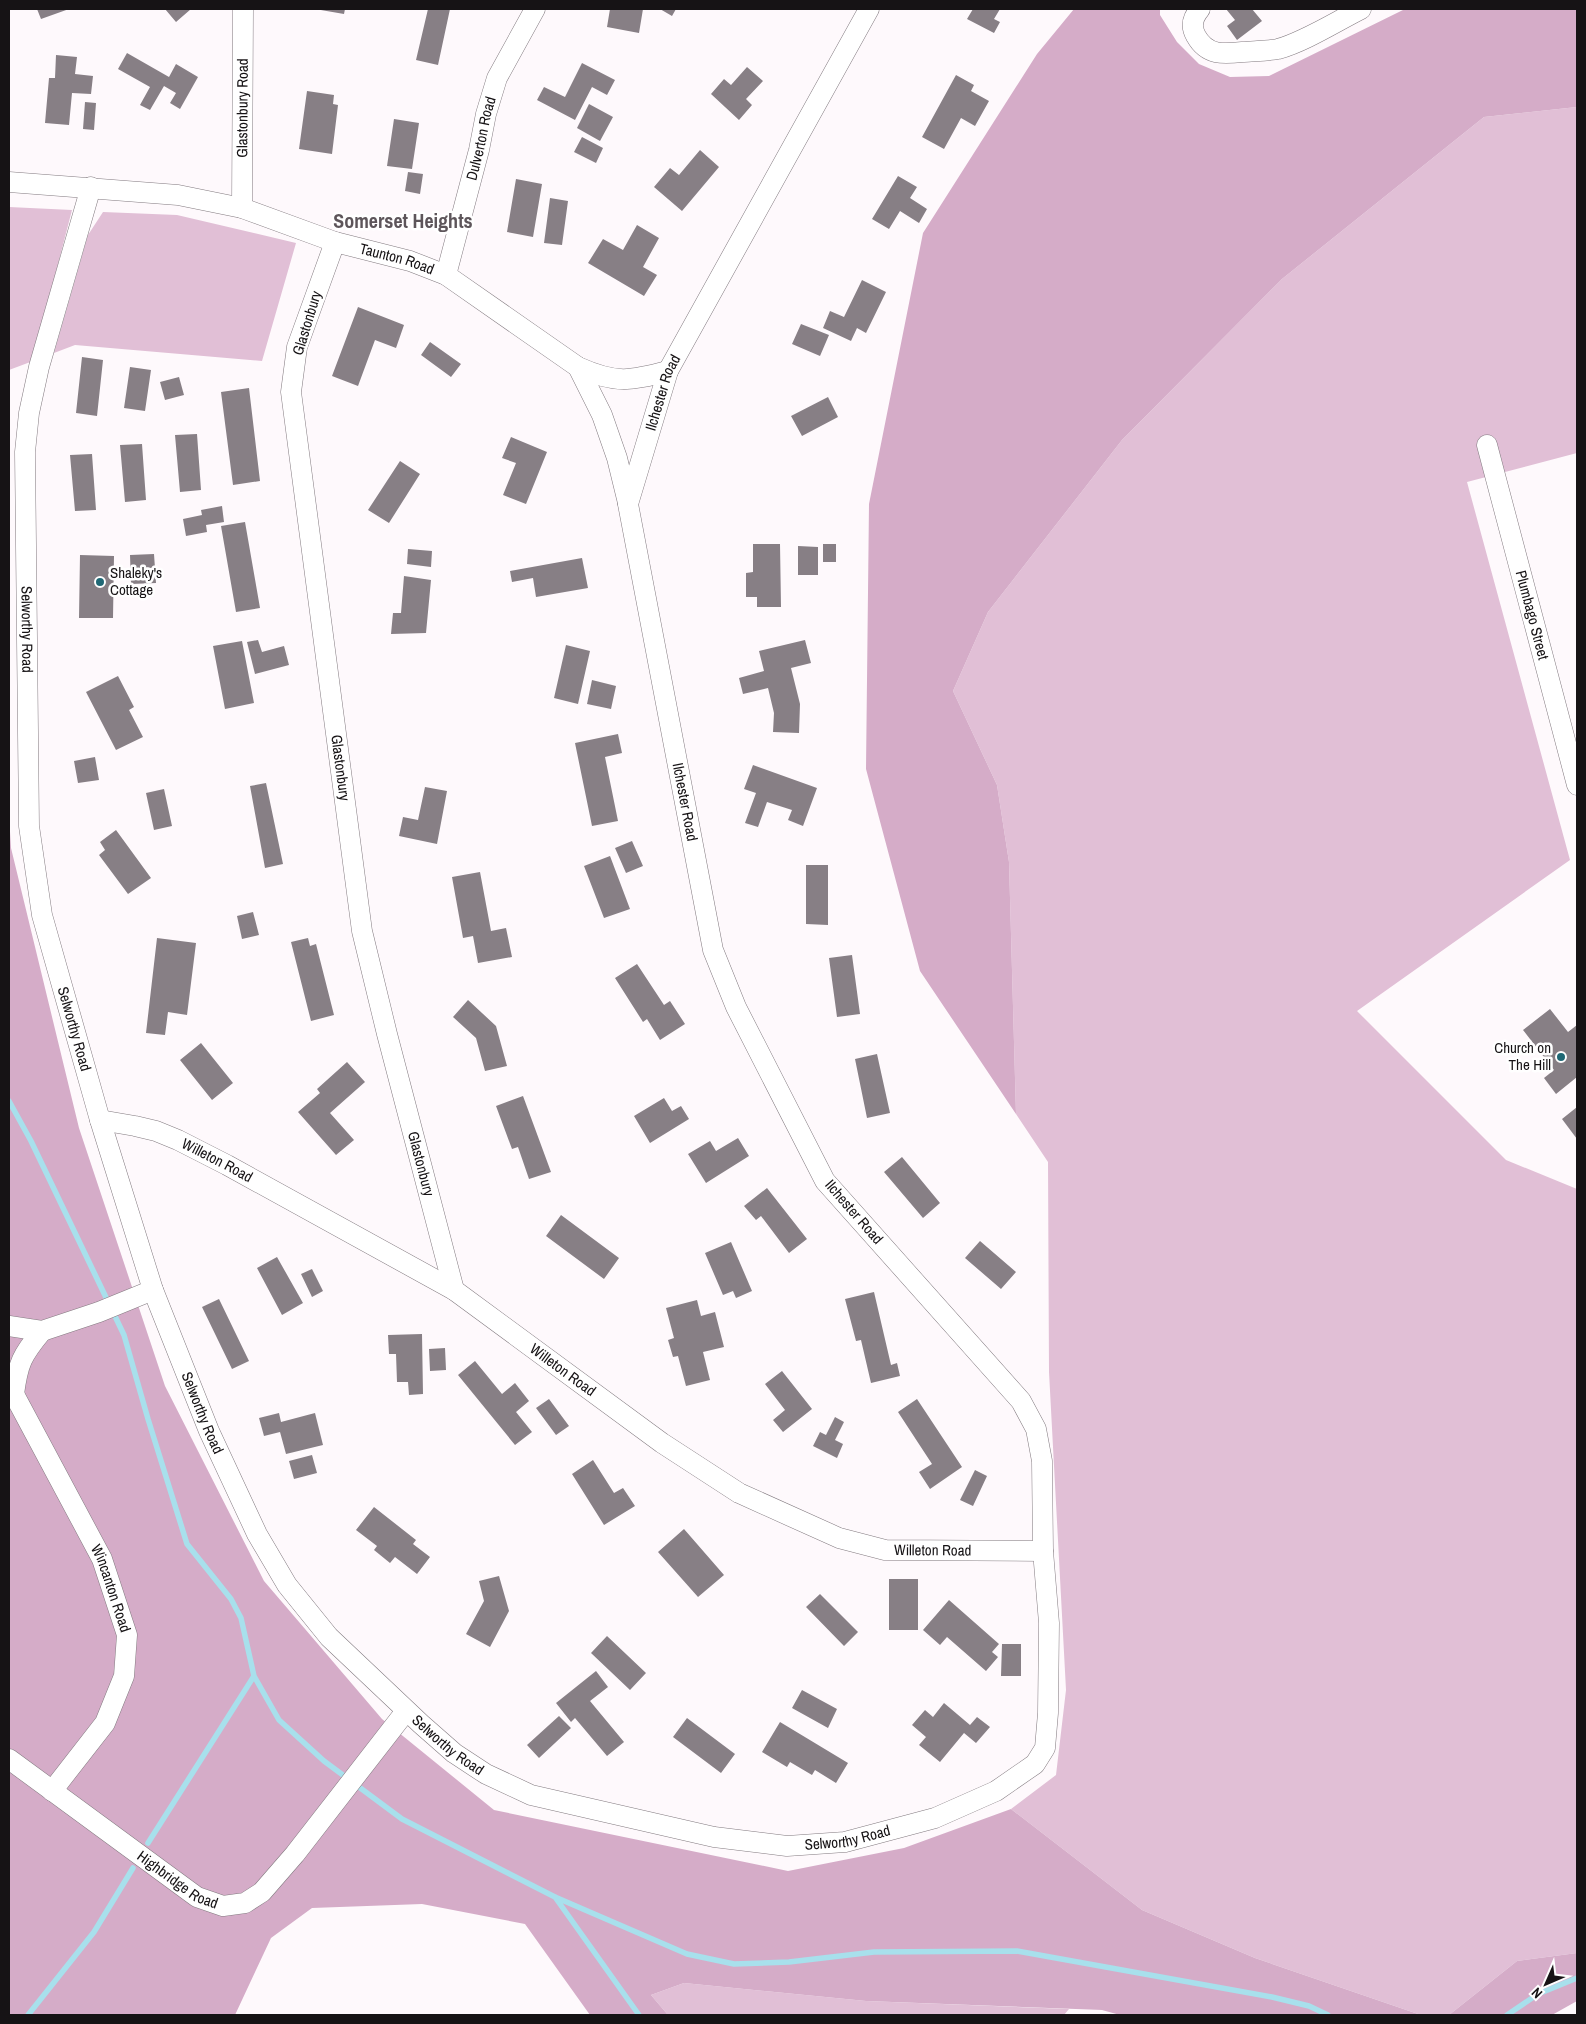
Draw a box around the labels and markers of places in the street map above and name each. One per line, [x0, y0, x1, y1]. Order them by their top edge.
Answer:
place label: Shaleky's Cottage [110, 562, 162, 600]
marker: Shaleky's Cottage [94, 576, 106, 588]
place label: Church on The Hill [1494, 1037, 1551, 1075]
marker: Church on The Hill [1555, 1051, 1567, 1063]

